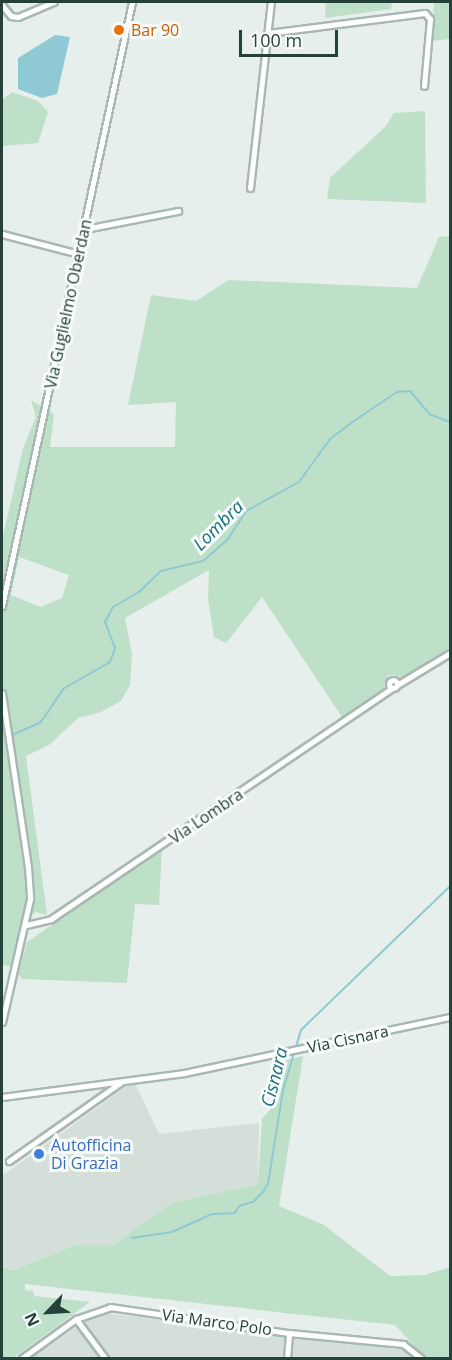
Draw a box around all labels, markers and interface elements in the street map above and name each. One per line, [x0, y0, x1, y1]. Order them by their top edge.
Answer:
scale bar [242, 18, 341, 56]
place label: Bar 90 [131, 20, 179, 40]
marker: Bar 90 [112, 23, 126, 37]
text: 100 m [250, 28, 302, 52]
street label: Via Guglielmo Oberdan [41, 218, 95, 390]
water label: Lombra [188, 495, 248, 555]
street label: Via Lombra [166, 784, 246, 848]
street label: Via Cisnara [306, 1021, 390, 1057]
water label: Cisnara [256, 1045, 292, 1109]
place label: Autofficina Di Grazia [51, 1135, 131, 1173]
marker: Autofficina Di Grazia [32, 1147, 46, 1161]
north arrow [18, 1282, 78, 1342]
street label: Via Marco Polo [161, 1305, 273, 1339]
text: N [19, 1309, 44, 1330]

